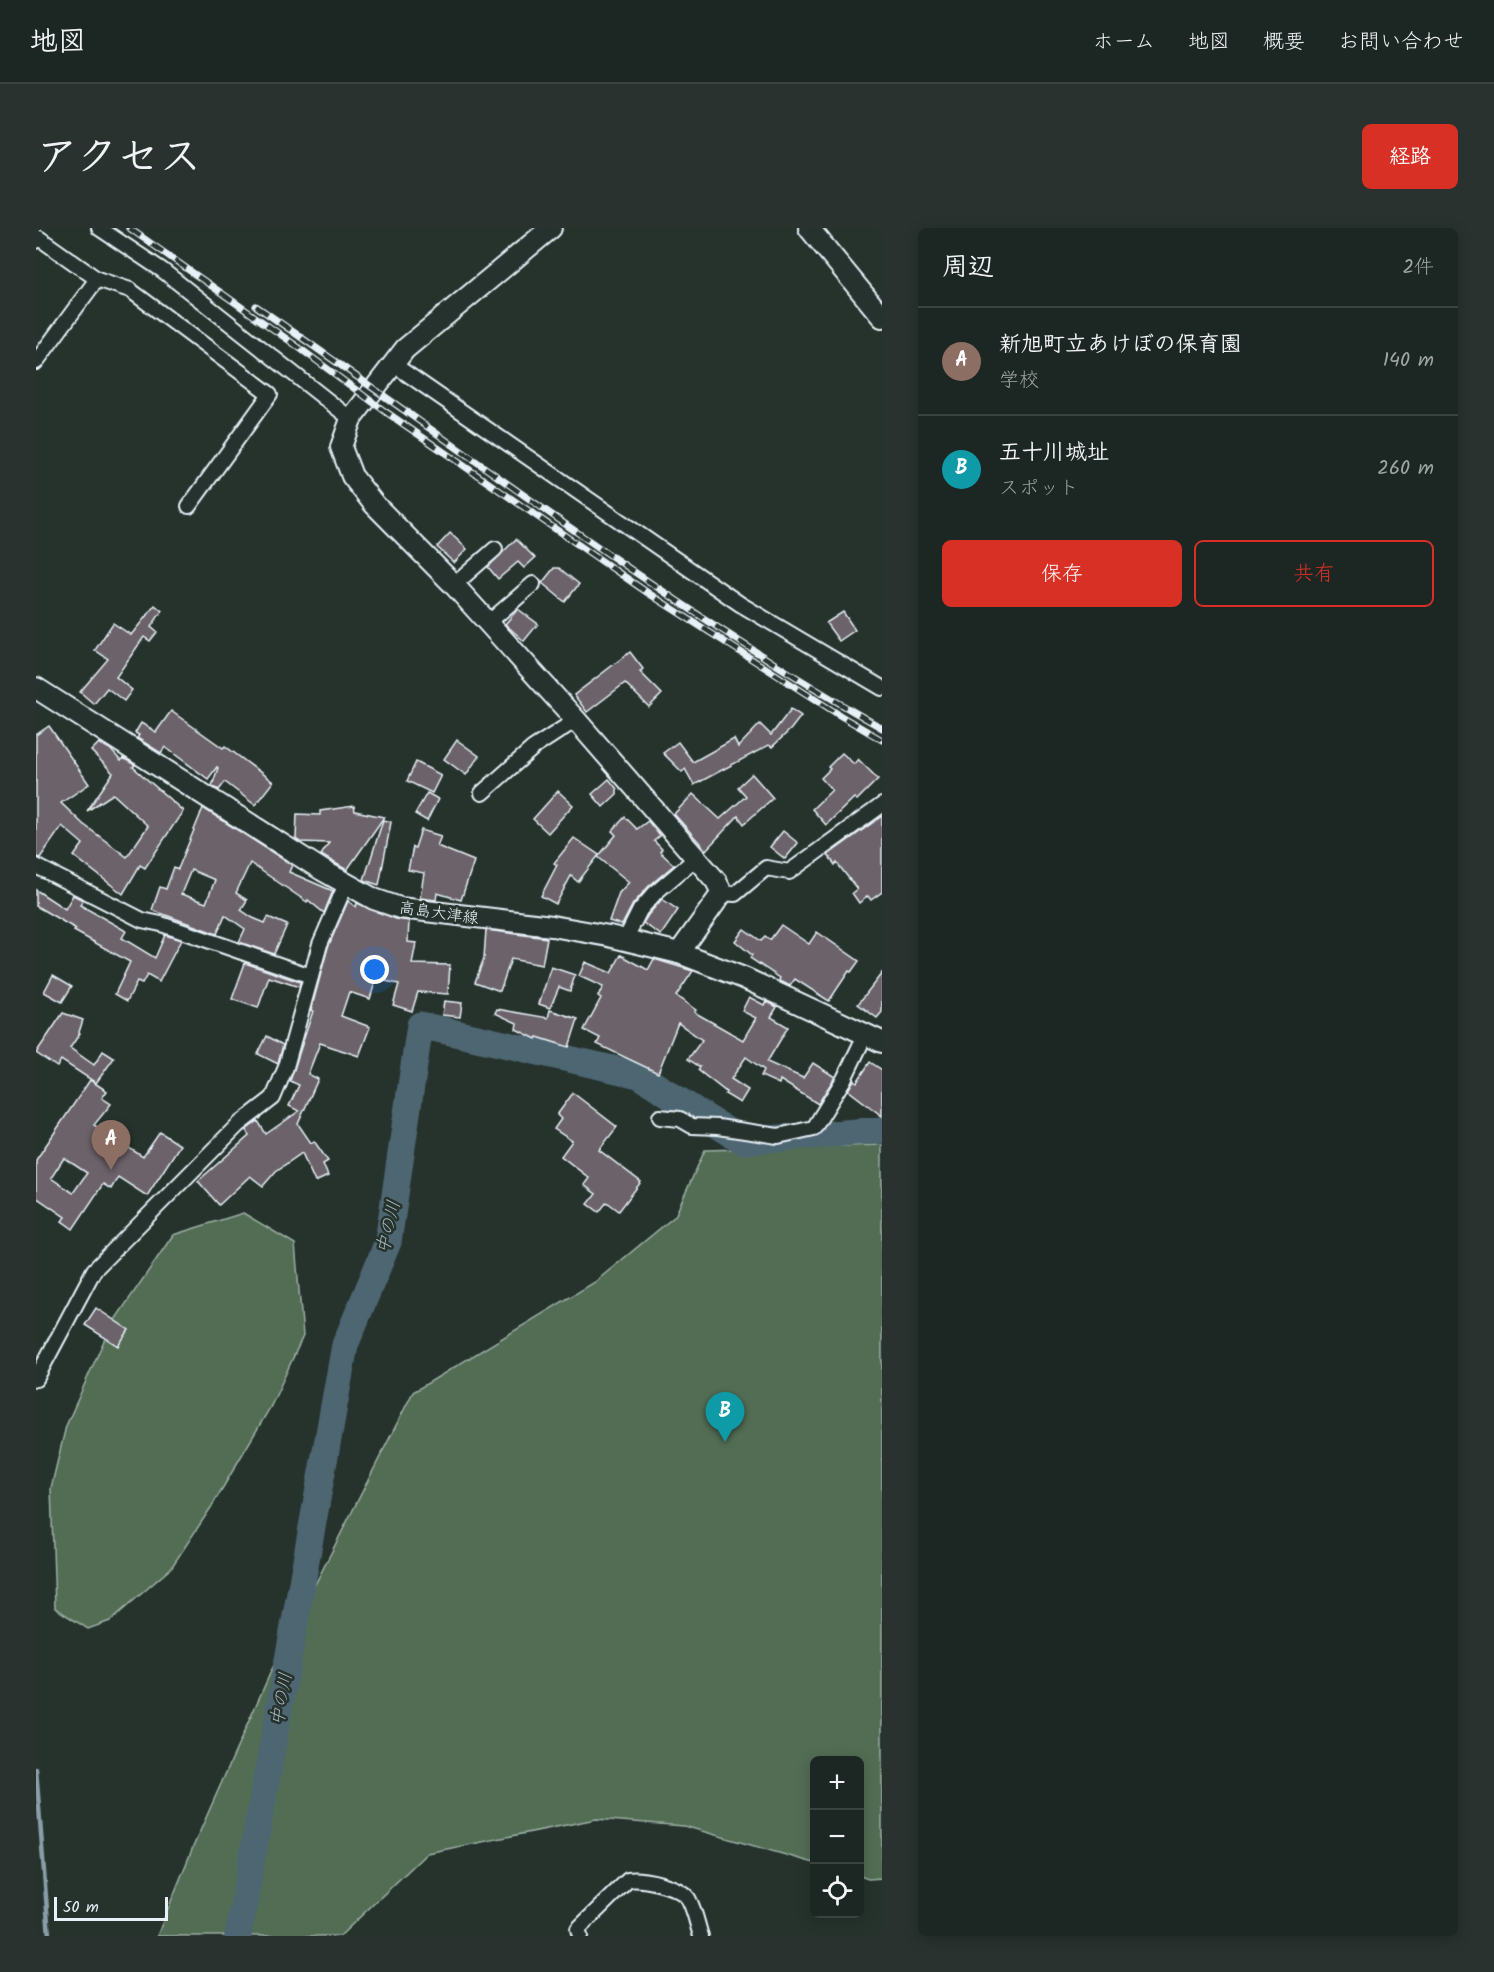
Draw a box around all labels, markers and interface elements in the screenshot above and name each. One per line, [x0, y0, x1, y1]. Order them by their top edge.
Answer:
text: 地図 [30, 20, 86, 65]
text: ホーム [1093, 26, 1155, 59]
text: 地図 [1188, 26, 1230, 59]
text: 概要 [1263, 26, 1305, 59]
text: お問い合わせ [1338, 26, 1464, 59]
button: 経路 [1362, 124, 1458, 189]
text: アクセス [36, 125, 201, 192]
text: 周辺 [942, 247, 994, 289]
text: 2件 [1402, 252, 1434, 284]
text: 新旭町立あけぼの保育園 [999, 328, 1242, 363]
text: A [955, 345, 968, 377]
text: 140 m [1383, 345, 1434, 377]
text: 学校 [999, 365, 1039, 397]
text: 五十川城址 [999, 436, 1109, 471]
text: B [955, 453, 968, 485]
text: 260 m [1377, 453, 1434, 485]
text: スポット [999, 473, 1079, 505]
button: 保存 [942, 540, 1182, 607]
button: 共有 [1194, 540, 1434, 607]
street label: 高島大津線 [397, 896, 480, 931]
your location [360, 955, 389, 984]
pin: A [92, 1120, 130, 1170]
water label: 中の川 [369, 1198, 410, 1257]
pin: B [706, 1392, 744, 1442]
water label: 中の川 [264, 1670, 301, 1728]
map controls [810, 1756, 864, 1918]
button: + [810, 1756, 864, 1810]
button: − [810, 1810, 864, 1864]
button: locate [810, 1864, 864, 1918]
scale bar [54, 1894, 168, 1922]
text: 50 m [63, 1895, 99, 1920]

